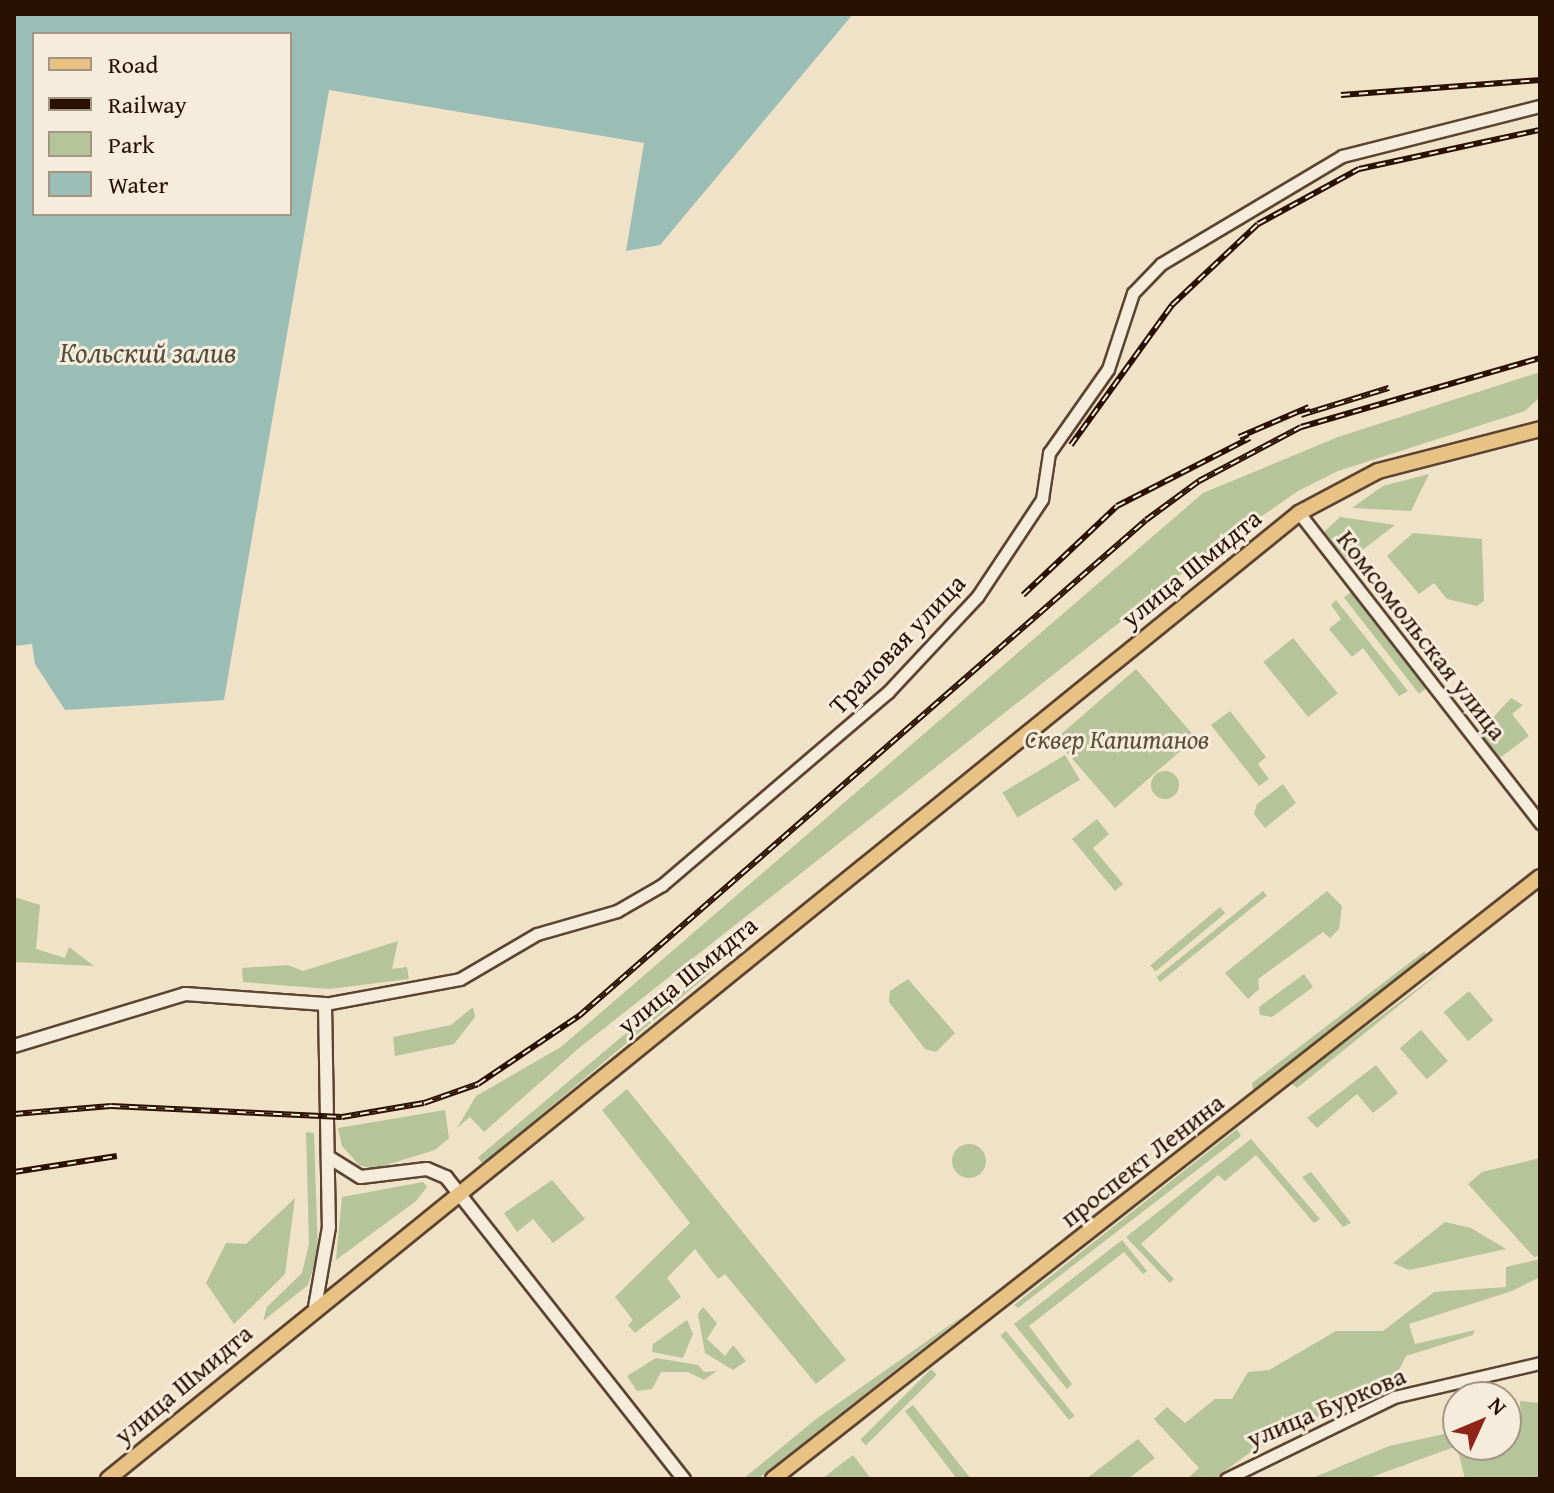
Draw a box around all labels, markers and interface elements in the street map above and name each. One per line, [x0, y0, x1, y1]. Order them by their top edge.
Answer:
legend [32, 32, 292, 216]
text: Road [108, 47, 158, 82]
text: Railway [108, 87, 187, 122]
text: Park [108, 127, 154, 162]
text: Water [108, 167, 168, 202]
water label: Кольский залив [60, 335, 236, 369]
street label: улица Шмидта [1115, 502, 1267, 634]
street label: Комсомольская улица [1330, 524, 1514, 746]
street label: Траловая улица [822, 567, 972, 721]
park label: Сквер Капитанов [1025, 723, 1209, 755]
street label: улица Шмидта [611, 909, 763, 1041]
street label: проспект Ленина [1054, 1086, 1230, 1234]
street label: улица Шмидта [108, 1317, 258, 1451]
street label: улица Буркова [1242, 1359, 1410, 1455]
north arrow [1442, 1381, 1522, 1461]
text: N [1481, 1389, 1514, 1422]

